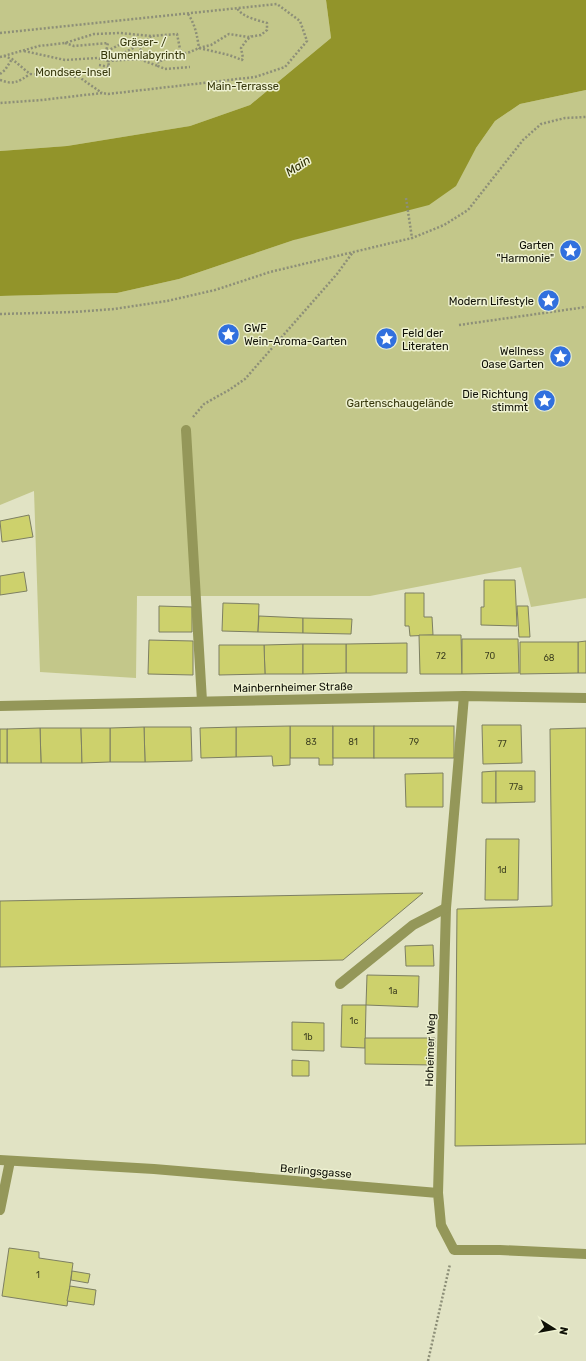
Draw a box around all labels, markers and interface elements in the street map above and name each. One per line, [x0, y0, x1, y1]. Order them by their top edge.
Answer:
park label: Gräser- / Blumenlabyrinth [101, 36, 185, 62]
park label: Mondsee-Insel [35, 66, 111, 79]
park label: Main-Terrasse [207, 80, 279, 93]
water label: Main [283, 153, 313, 179]
place icon: Garten "Harmonie" [557, 238, 583, 264]
place label: Garten "Harmonie" [496, 239, 554, 265]
place icon: Modern Lifestyle [536, 288, 562, 314]
place label: Modern Lifestyle [449, 295, 534, 308]
place icon: GWF Wein-Aroma-Garten [215, 321, 241, 347]
place label: GWF Wein-Aroma-Garten [244, 322, 347, 348]
place icon: Feld der Literaten [374, 326, 400, 352]
place label: Feld der Literaten [402, 327, 449, 353]
place icon: Wellness Oase Garten [547, 344, 573, 370]
place label: Wellness Oase Garten [481, 345, 544, 371]
place icon: Die Richtung stimmt [531, 387, 557, 413]
place label: Die Richtung stimmt [462, 388, 529, 414]
park label: Gartenschaugelände [347, 397, 453, 410]
house number: 72 [436, 651, 446, 661]
house number: 70 [485, 651, 495, 661]
house number: 68 [543, 653, 555, 663]
street label: Mainbernheimer Straße [233, 680, 353, 695]
house number: 83 [305, 737, 317, 747]
house number: 81 [348, 737, 358, 747]
house number: 79 [409, 737, 419, 747]
house number: 77 [497, 739, 507, 749]
house number: 77a [509, 782, 523, 792]
house number: 1d [497, 865, 507, 875]
house number: 1a [389, 986, 397, 996]
street label: Hoheimer Weg [423, 1013, 438, 1087]
house number: 1c [350, 1016, 358, 1026]
house number: 1b [303, 1032, 313, 1042]
street label: Berlingsgasse [280, 1162, 352, 1181]
house number: 1 [36, 1270, 40, 1280]
north arrow [534, 1309, 574, 1349]
text: N [556, 1326, 570, 1336]

